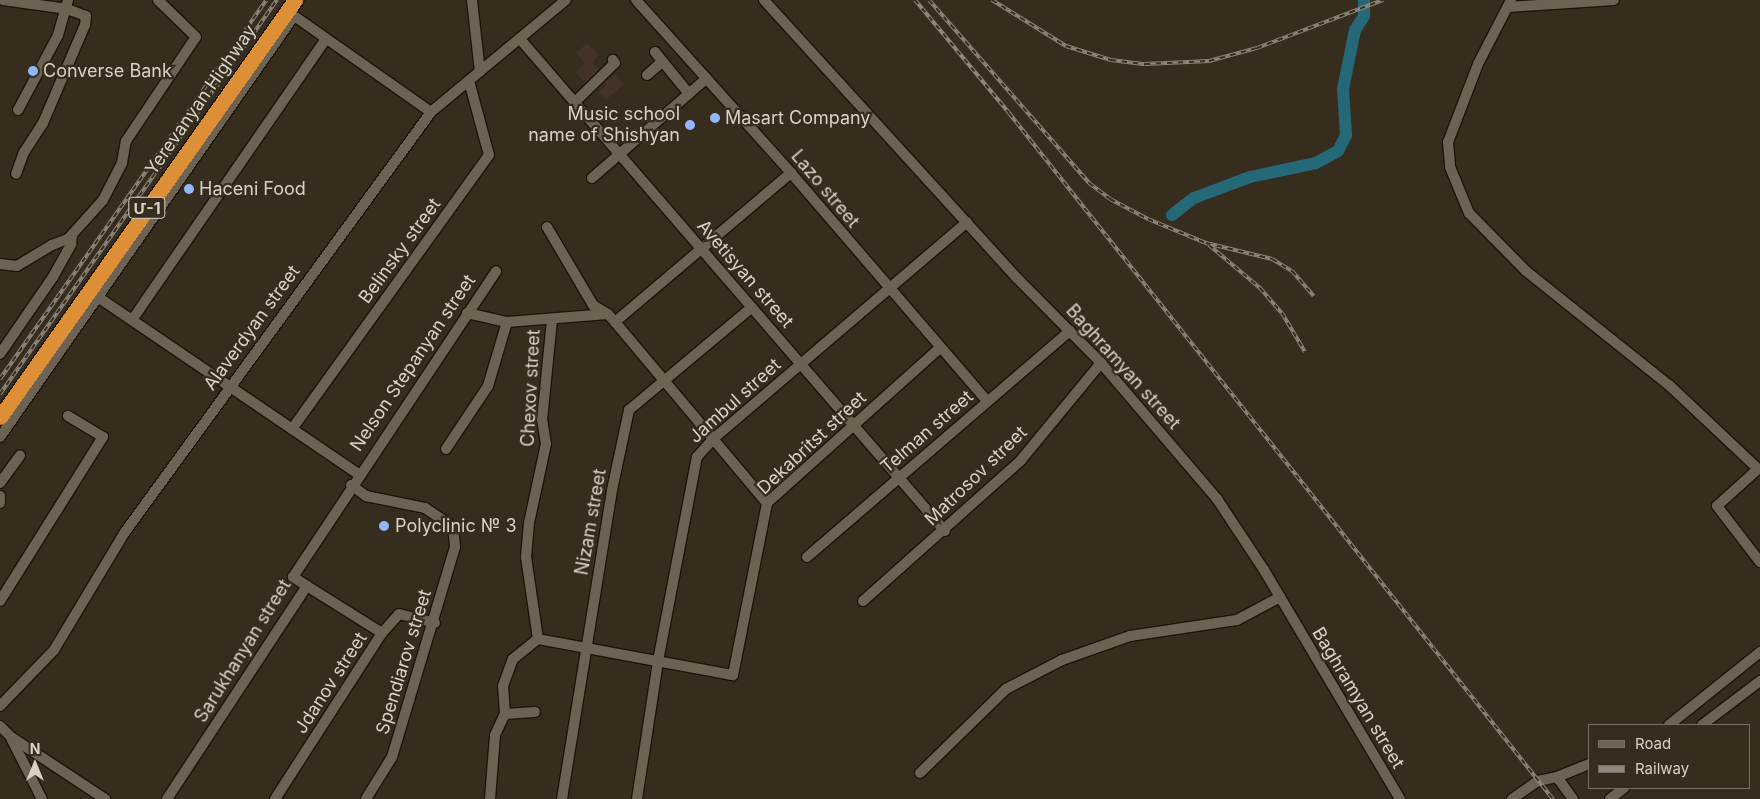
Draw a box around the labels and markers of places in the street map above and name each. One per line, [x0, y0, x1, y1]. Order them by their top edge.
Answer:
place label: Converse Bank [43, 60, 172, 82]
marker: Converse Bank [27, 65, 39, 77]
place label: Music school name of Shishyan [528, 104, 680, 146]
place label: Masart Company [725, 107, 870, 129]
marker: Masart Company [709, 112, 721, 124]
marker: Music school name of Shishyan [684, 119, 696, 131]
place label: Haceni Food [199, 178, 306, 200]
marker: Haceni Food [183, 183, 195, 195]
place label: Polyclinic № 3 [395, 515, 517, 537]
marker: Polyclinic № 3 [377, 519, 391, 533]

